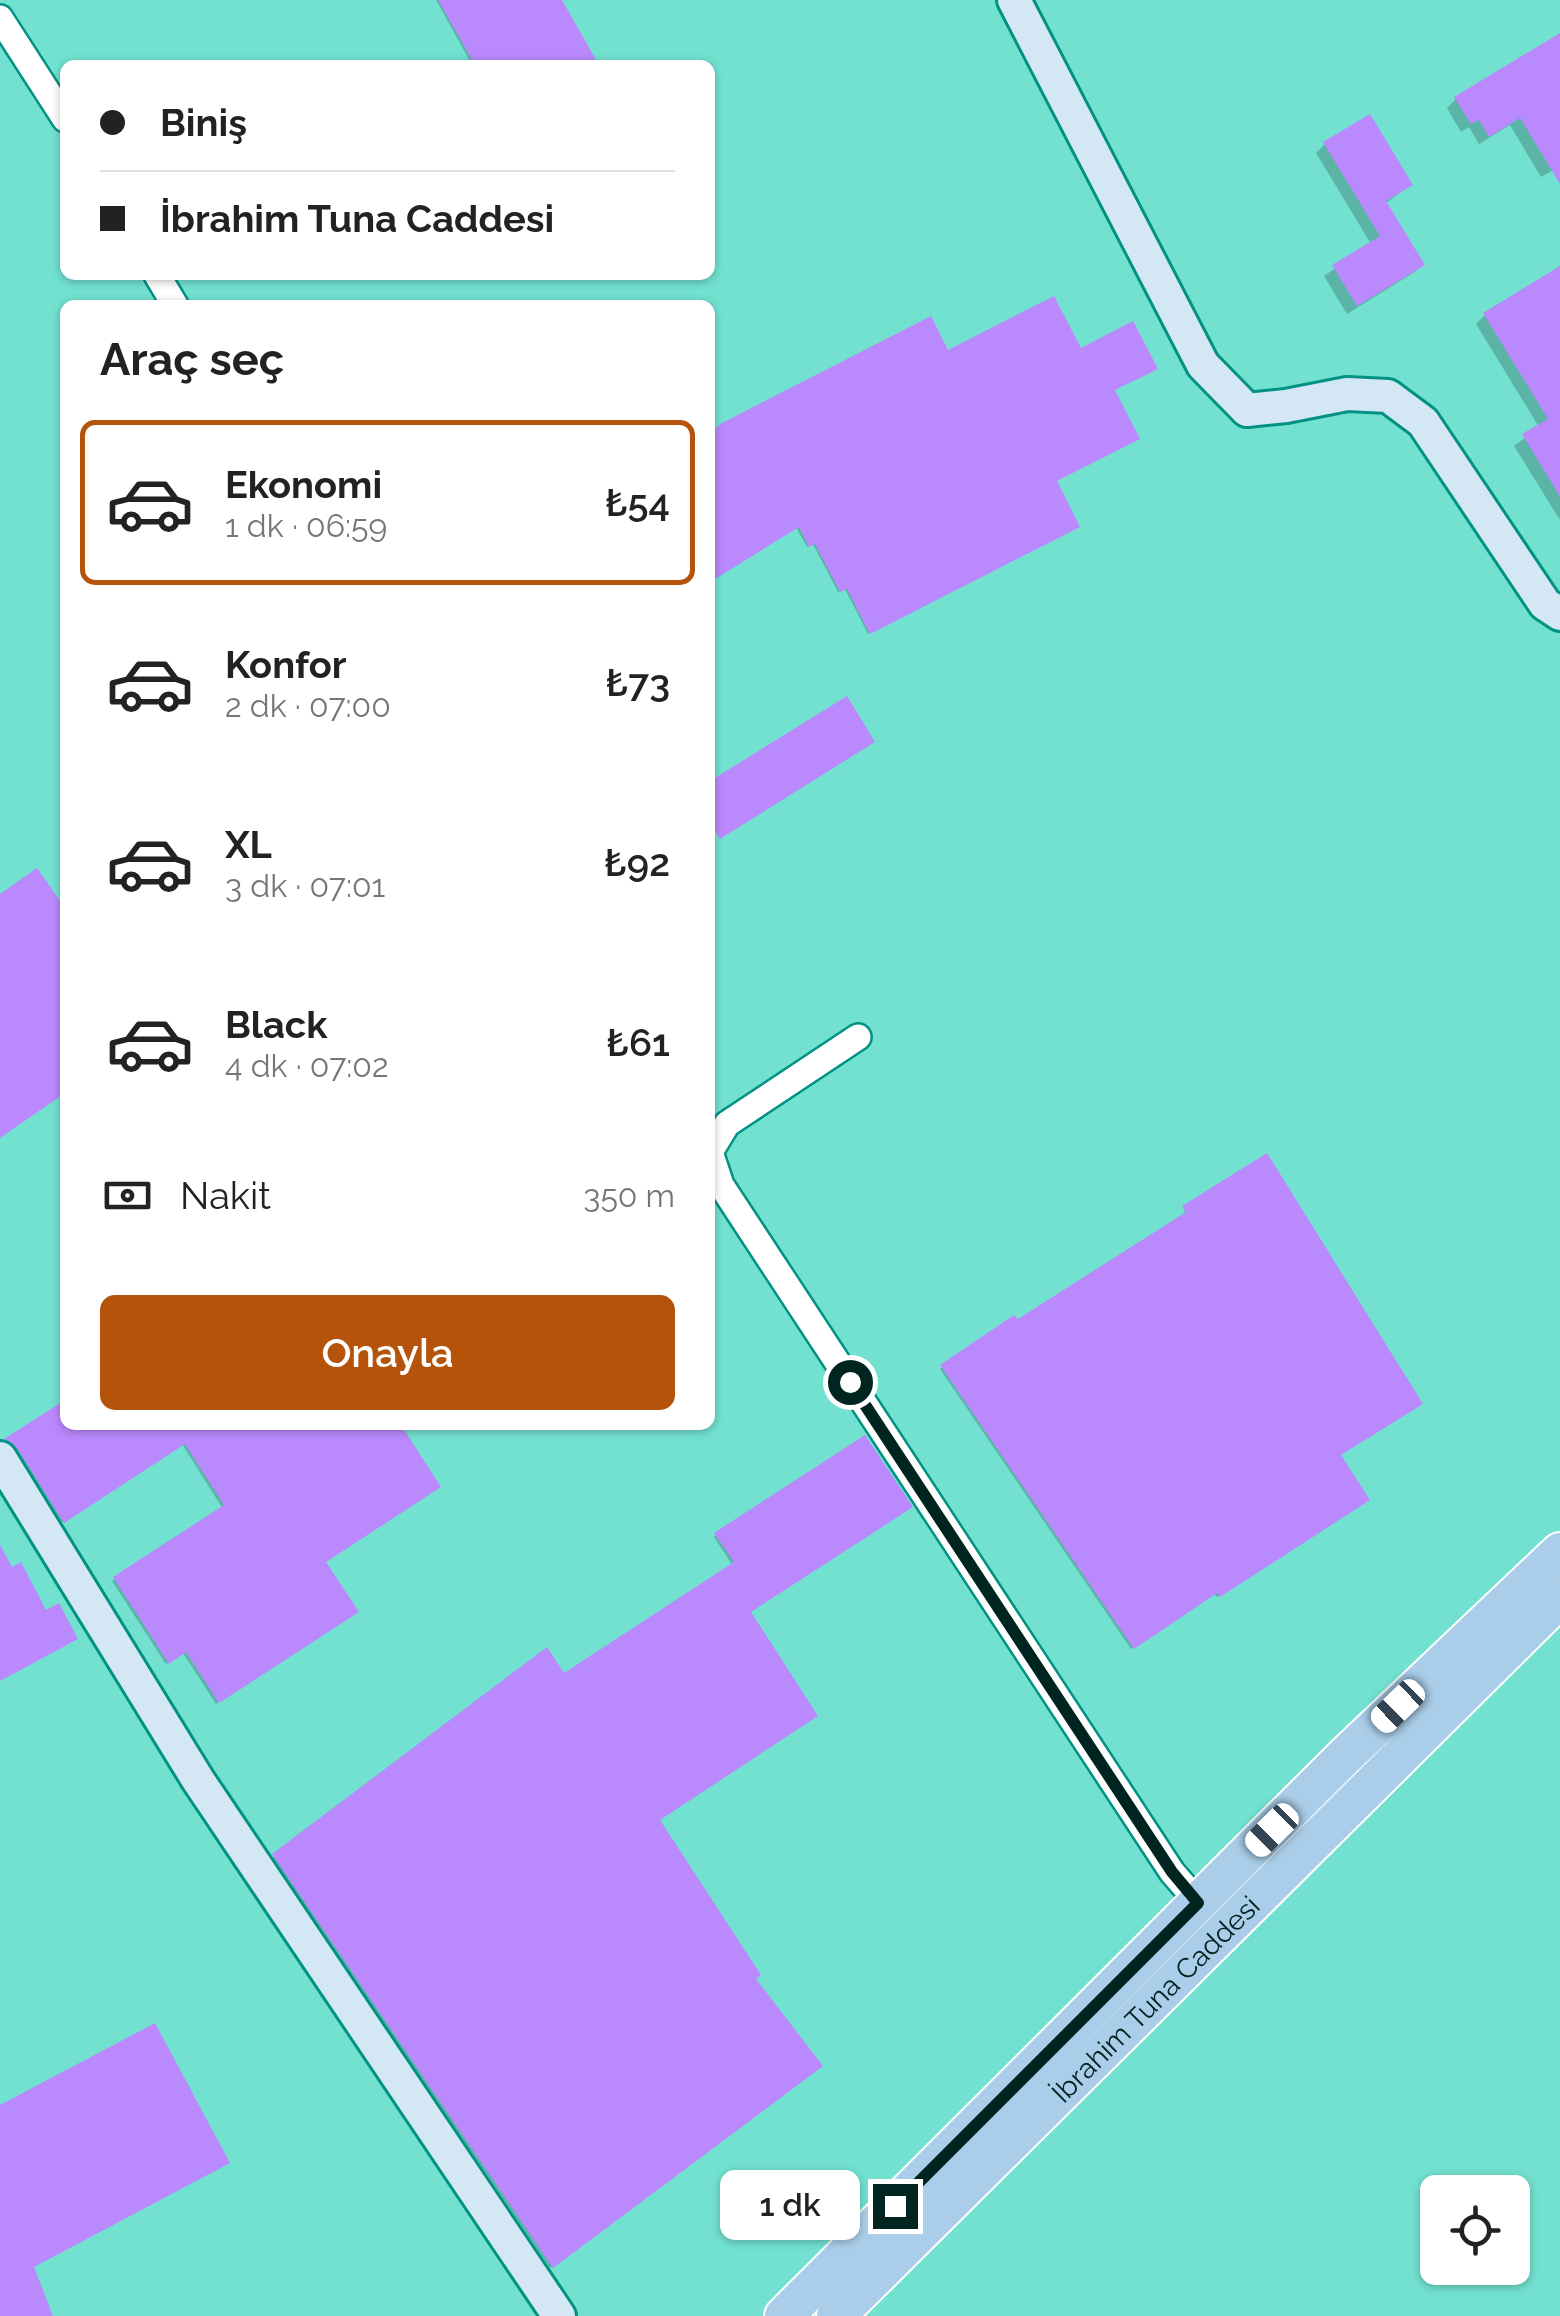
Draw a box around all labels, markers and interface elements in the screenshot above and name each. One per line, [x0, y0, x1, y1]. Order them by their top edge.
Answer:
text: Biniş [160, 100, 247, 145]
text: İbrahim Tuna Caddesi [160, 196, 554, 241]
text: Araç seç [100, 333, 284, 386]
icon: car [105, 458, 195, 548]
text: Ekonomi [225, 462, 382, 507]
text: ₺54 [605, 480, 670, 525]
text: 1 dk · 06:59 [225, 507, 387, 544]
icon: car [105, 638, 195, 728]
text: Konfor [225, 642, 347, 687]
text: ₺73 [606, 660, 670, 705]
text: 2 dk · 07:00 [225, 687, 391, 724]
icon: car [105, 818, 195, 908]
text: XL [225, 822, 272, 867]
text: ₺92 [604, 840, 670, 885]
text: 3 dk · 07:01 [225, 867, 385, 904]
icon: car [105, 998, 195, 1088]
text: Black [225, 1002, 327, 1047]
text: ₺61 [607, 1020, 670, 1065]
text: 4 dk · 07:02 [225, 1047, 389, 1084]
icon: cash [100, 1168, 155, 1223]
text: Nakit [180, 1173, 271, 1218]
text: 350 m [583, 1177, 675, 1214]
button: Onayla [100, 1295, 675, 1410]
route start [828, 1360, 873, 1405]
car [1366, 1674, 1430, 1738]
car [1240, 1798, 1304, 1862]
street label: İbrahim Tuna Caddesi [1045, 1889, 1267, 2110]
callout: 1 dk [720, 2171, 860, 2241]
map controls [1420, 2175, 1530, 2285]
button: locate [1420, 2175, 1530, 2285]
route end [873, 2184, 918, 2229]
text: 1 dk [760, 2186, 820, 2223]

